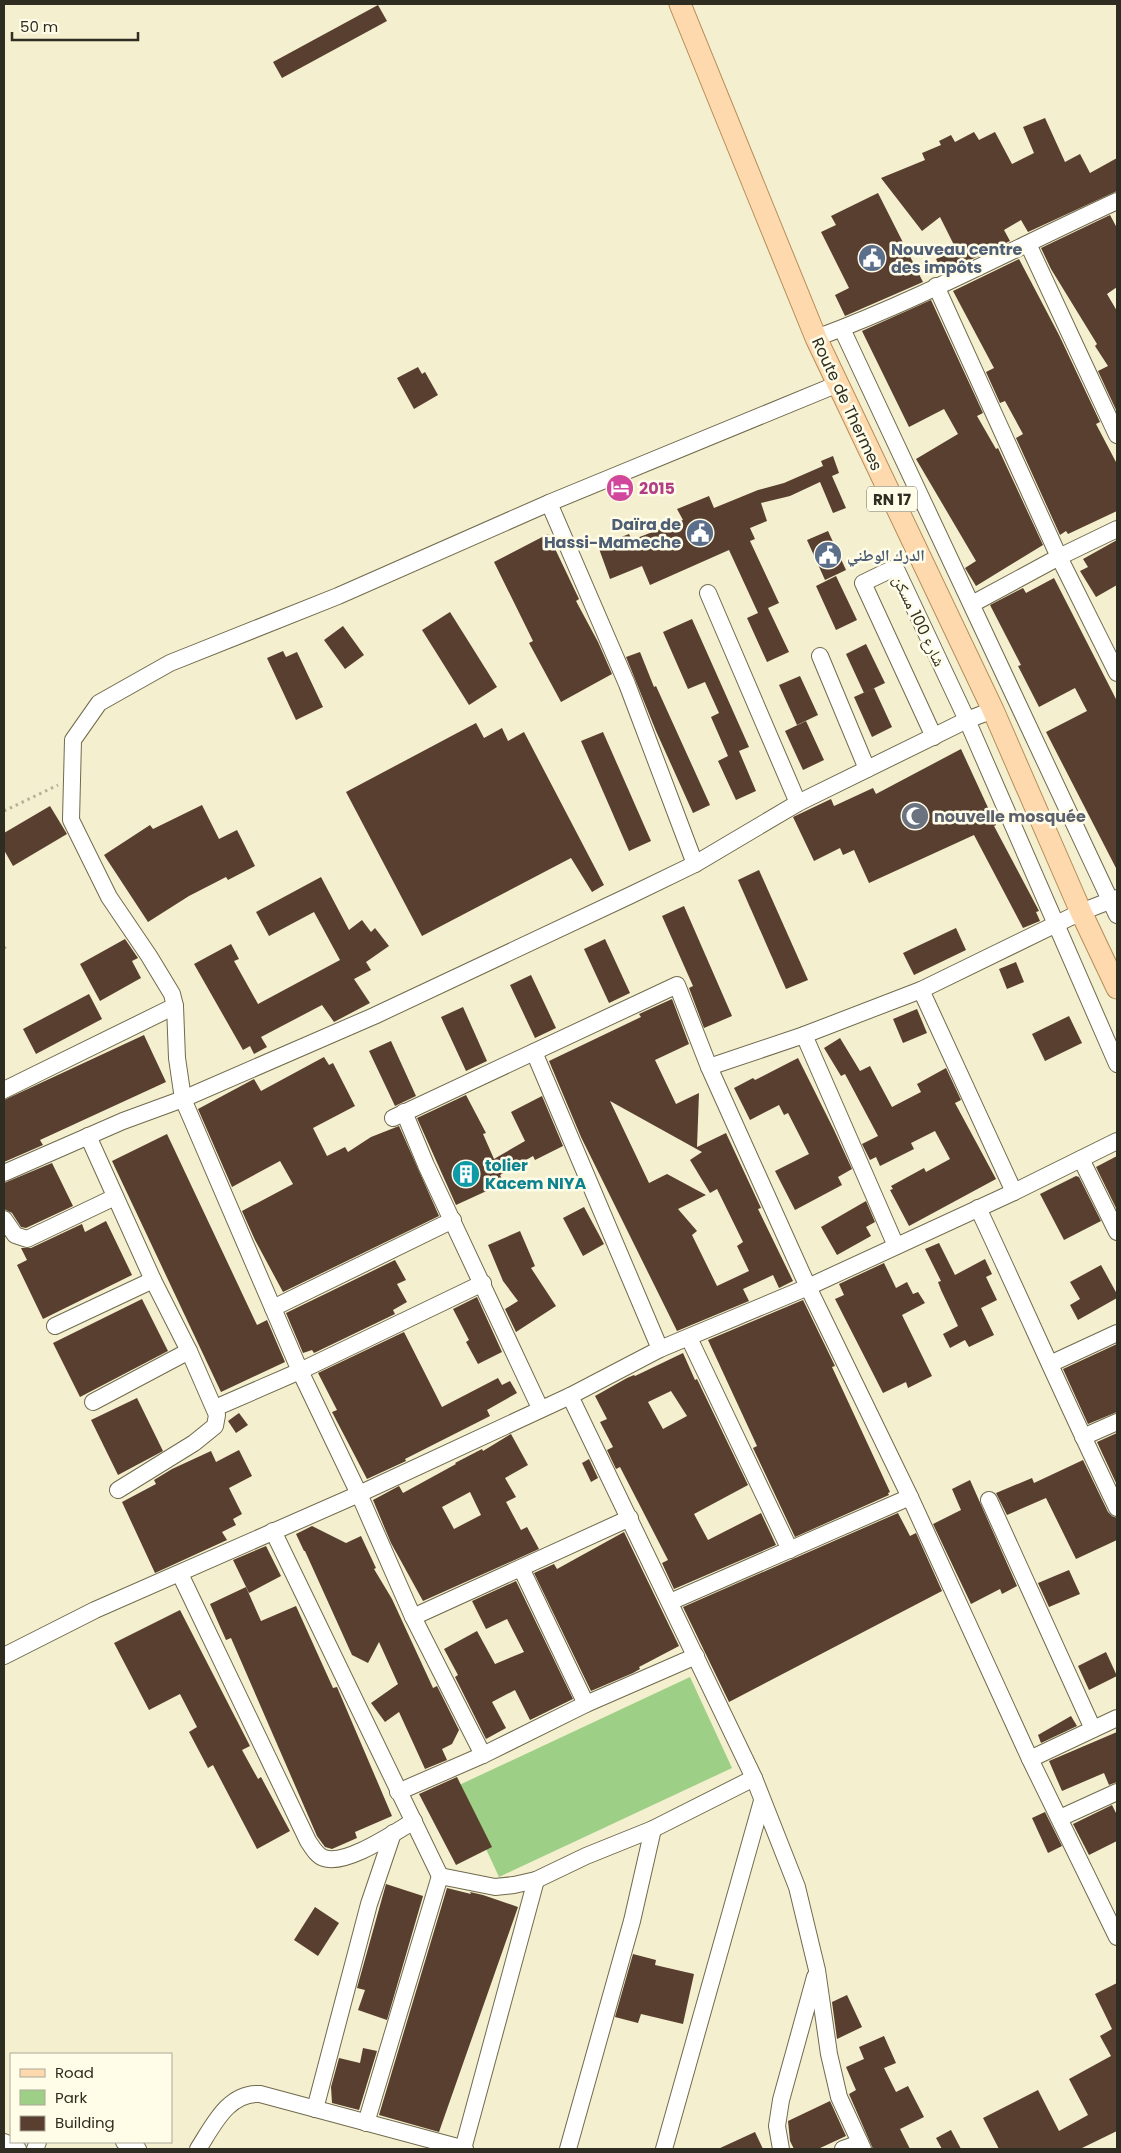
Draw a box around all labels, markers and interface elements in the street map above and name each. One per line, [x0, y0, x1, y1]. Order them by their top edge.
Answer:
scale bar [12, 10, 139, 42]
text: 50 m [20, 16, 58, 37]
place label: Nouveau centre des impôts [891, 238, 1023, 279]
public building icon: Nouveau centre des impôts [857, 243, 887, 273]
street label: Route de Thermes [806, 334, 888, 474]
hotel icon: 2015 [605, 473, 635, 503]
place label: 2015 [639, 477, 675, 500]
road number: RN 17 [867, 486, 917, 512]
place label: Daïra de Hassi-Mameche [544, 513, 681, 554]
public building icon: Daïra de Hassi-Mameche [685, 518, 715, 548]
public building icon: الدرك الوطني [813, 540, 843, 570]
place label: الدرك الوطني [847, 544, 925, 567]
street label: شارع 100 مسكن [887, 572, 951, 670]
mosque icon: nouvelle mosquée [900, 801, 930, 831]
place label: nouvelle mosquée [934, 805, 1086, 828]
place label: tolier Kacem NIYA [485, 1154, 586, 1195]
building icon: tolier Kacem NIYA [451, 1159, 481, 1189]
legend [10, 2053, 172, 2143]
text: Road [55, 2062, 94, 2083]
text: Park [55, 2087, 87, 2108]
text: Building [55, 2112, 115, 2133]

